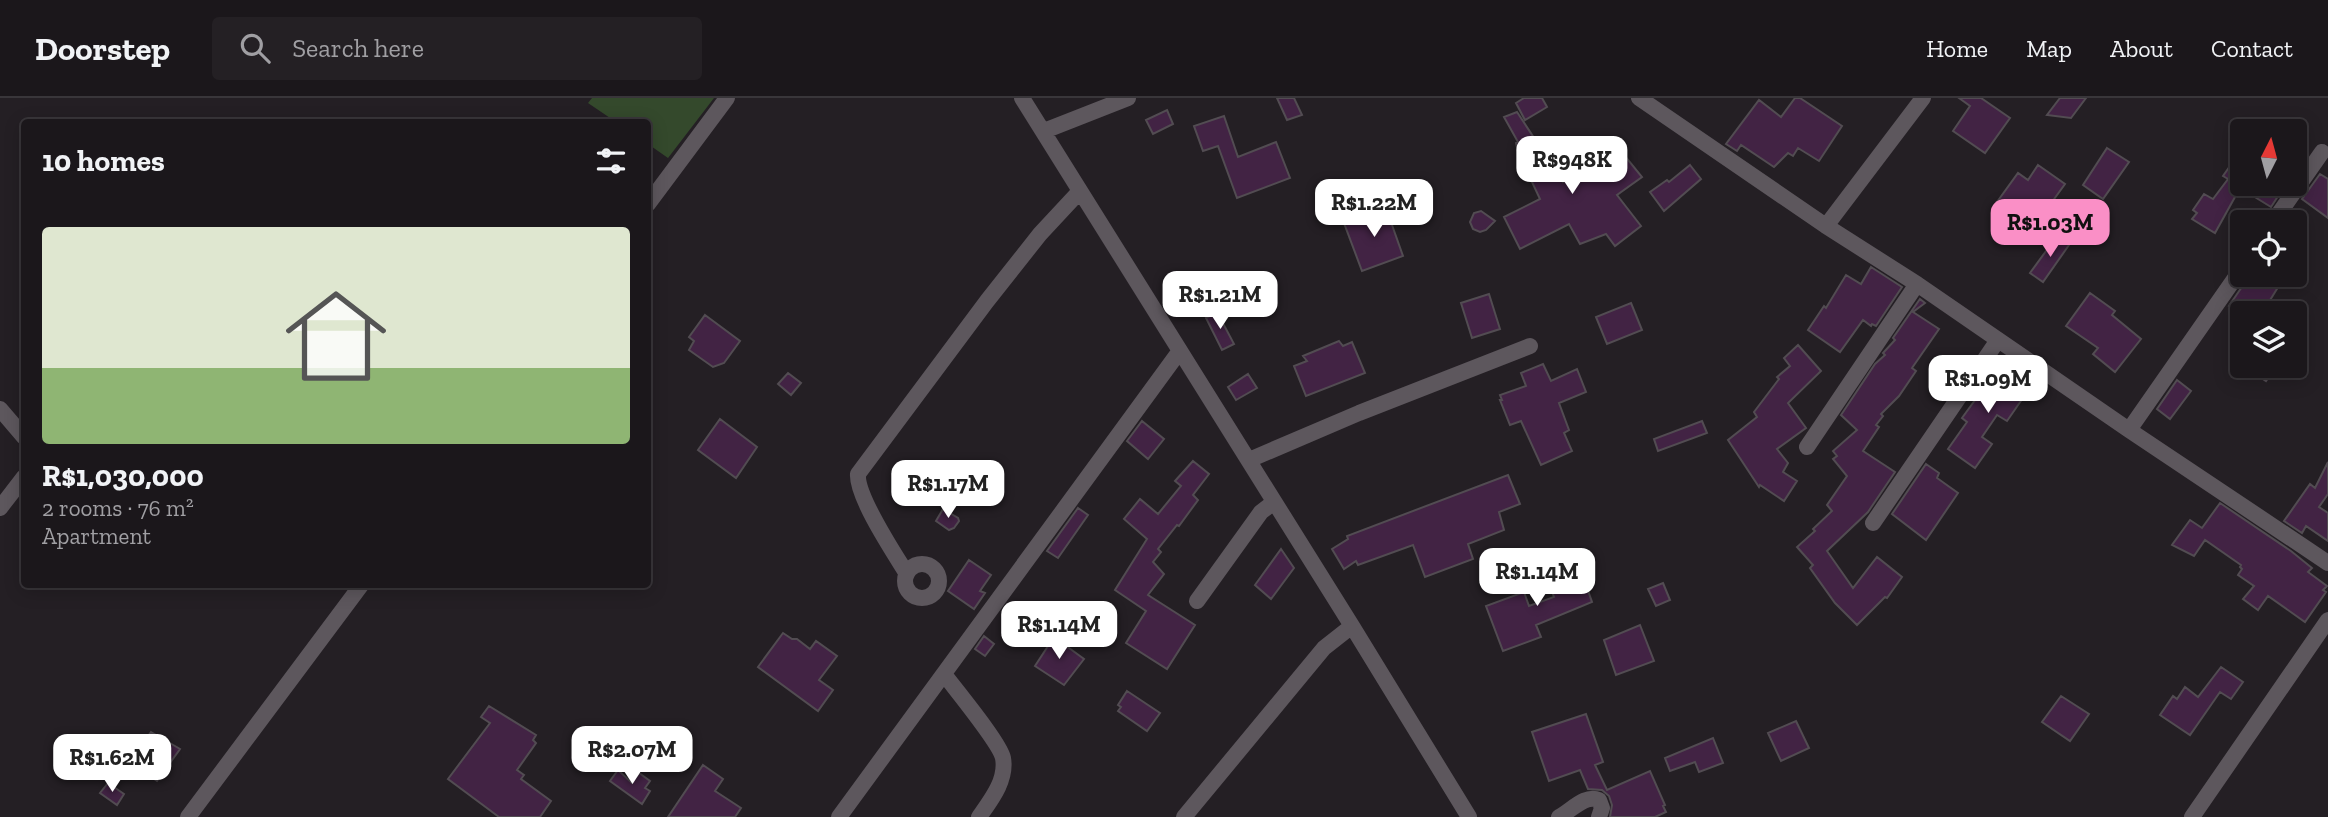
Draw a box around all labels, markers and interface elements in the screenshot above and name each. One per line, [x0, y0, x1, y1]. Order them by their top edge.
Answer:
search box [212, 17, 702, 80]
text: Doorstep [35, 29, 170, 68]
icon: search [236, 29, 274, 67]
text: Search here [292, 32, 424, 64]
text: Home [1926, 34, 1988, 63]
text: Map [2026, 34, 2072, 63]
text: About [2110, 34, 2173, 63]
text: Contact [2211, 34, 2293, 63]
north arrow [2230, 119, 2306, 196]
map controls [2230, 119, 2307, 378]
pin: R$948K [1515, 136, 1629, 196]
icon: filters [592, 142, 630, 180]
text: 10 homes [42, 143, 165, 179]
text: R$948K [1532, 145, 1612, 173]
pin: R$1.22M [1309, 180, 1439, 239]
text: R$1.22M [1331, 188, 1417, 216]
pin: R$1.03M [1985, 200, 2115, 259]
text: R$1.03M [2007, 208, 2093, 236]
button: locate [2230, 210, 2307, 287]
pin: R$1.21M [1155, 272, 1285, 331]
icon: home [273, 273, 399, 399]
text: R$1.21M [1179, 280, 1261, 308]
button: layers [2230, 301, 2307, 378]
pin: R$1.09M [1923, 356, 2053, 415]
text: R$1.09M [1945, 364, 2031, 392]
text: R$1,030,000 [42, 458, 204, 494]
pin: R$1.17M [883, 460, 1013, 520]
text: R$1.17M [907, 469, 989, 497]
text: 2 rooms · 76 m² [42, 494, 194, 522]
text: Apartment [42, 522, 151, 550]
pin: R$1.14M [1472, 548, 1602, 608]
text: R$1.14M [1495, 557, 1579, 585]
pin: R$1.14M [994, 602, 1124, 661]
text: R$1.14M [1017, 610, 1101, 638]
pin: R$2.07M [567, 726, 697, 786]
pin: R$1.62M [47, 734, 177, 794]
text: R$2.07M [588, 735, 676, 763]
text: R$1.62M [69, 743, 155, 771]

